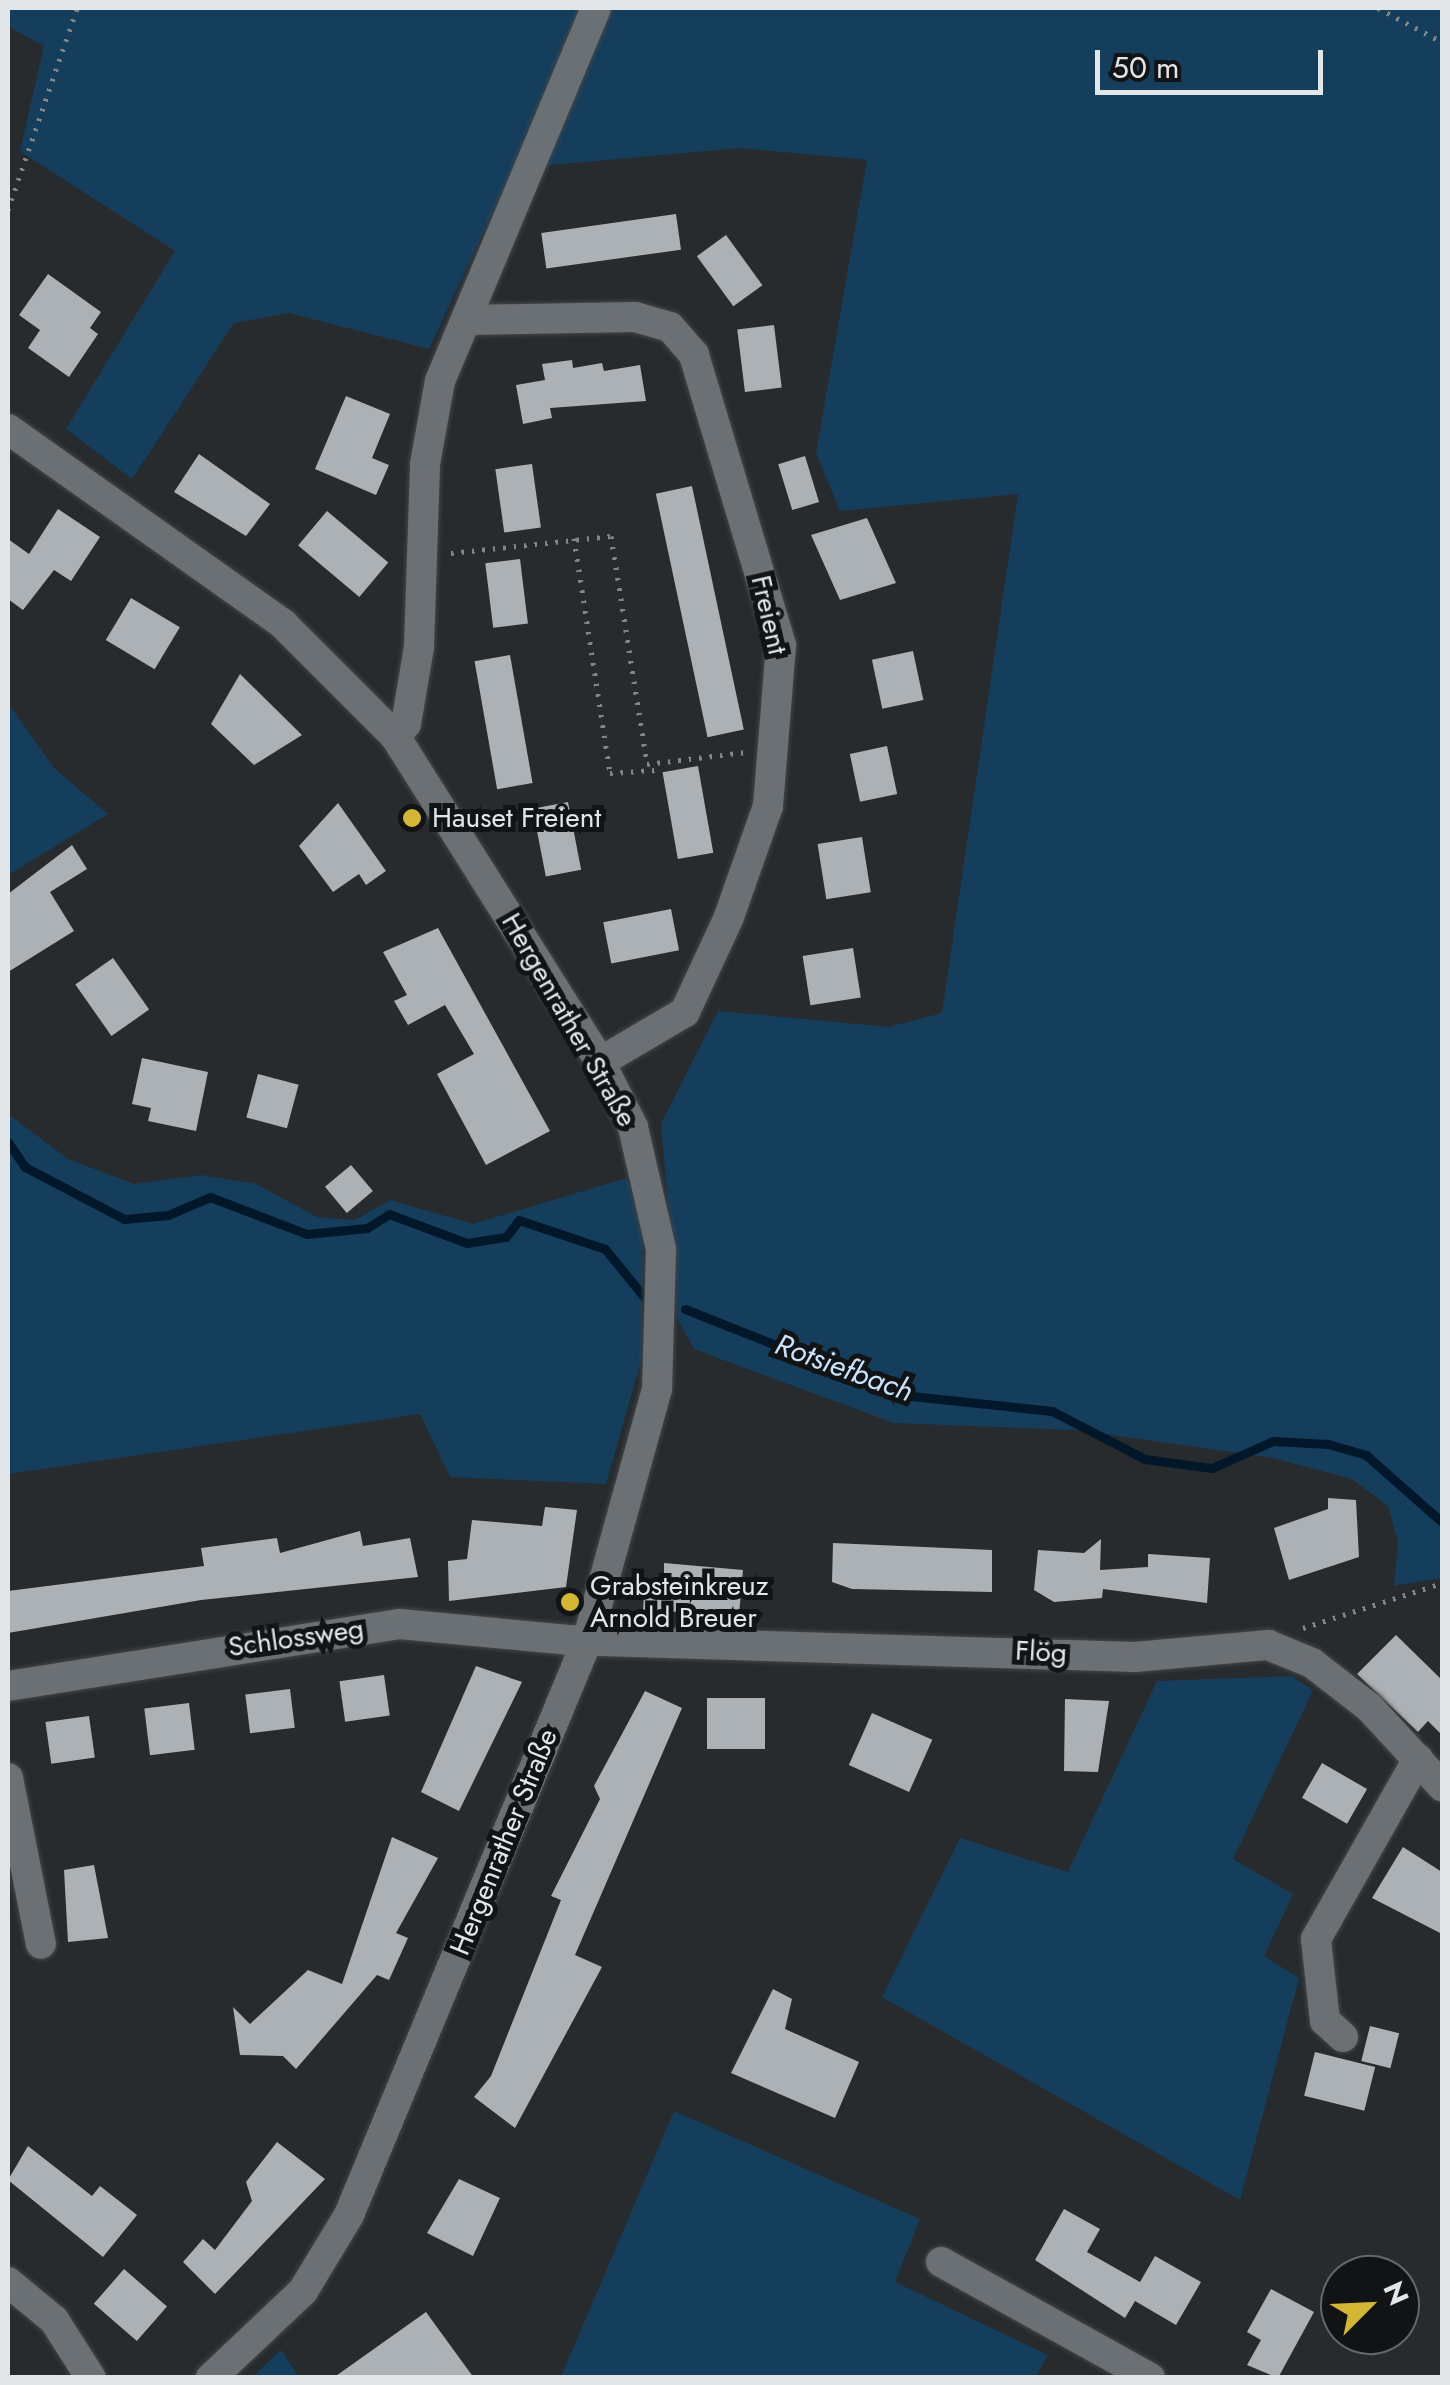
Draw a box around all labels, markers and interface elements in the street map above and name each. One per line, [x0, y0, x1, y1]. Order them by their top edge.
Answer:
scale bar [1100, 30, 1328, 92]
text: 50 m [1112, 46, 1179, 89]
street label: Freient [744, 572, 794, 658]
place label: Hauset Freient [432, 801, 601, 835]
marker: Hauset Freient [401, 807, 423, 829]
street label: Hergenrather Straße [494, 907, 644, 1133]
water label: Rotsiefbach [770, 1326, 918, 1410]
place label: Grabsteinkreuz Arnold Breuer [590, 1569, 769, 1635]
marker: Grabsteinkreuz Arnold Breuer [559, 1591, 581, 1613]
street label: Schlossweg [226, 1612, 366, 1664]
street label: Flög [1014, 1634, 1068, 1670]
street label: Hergenrather Straße [443, 1724, 565, 1960]
north arrow [1320, 2255, 1420, 2355]
text: N [1373, 2275, 1419, 2312]

